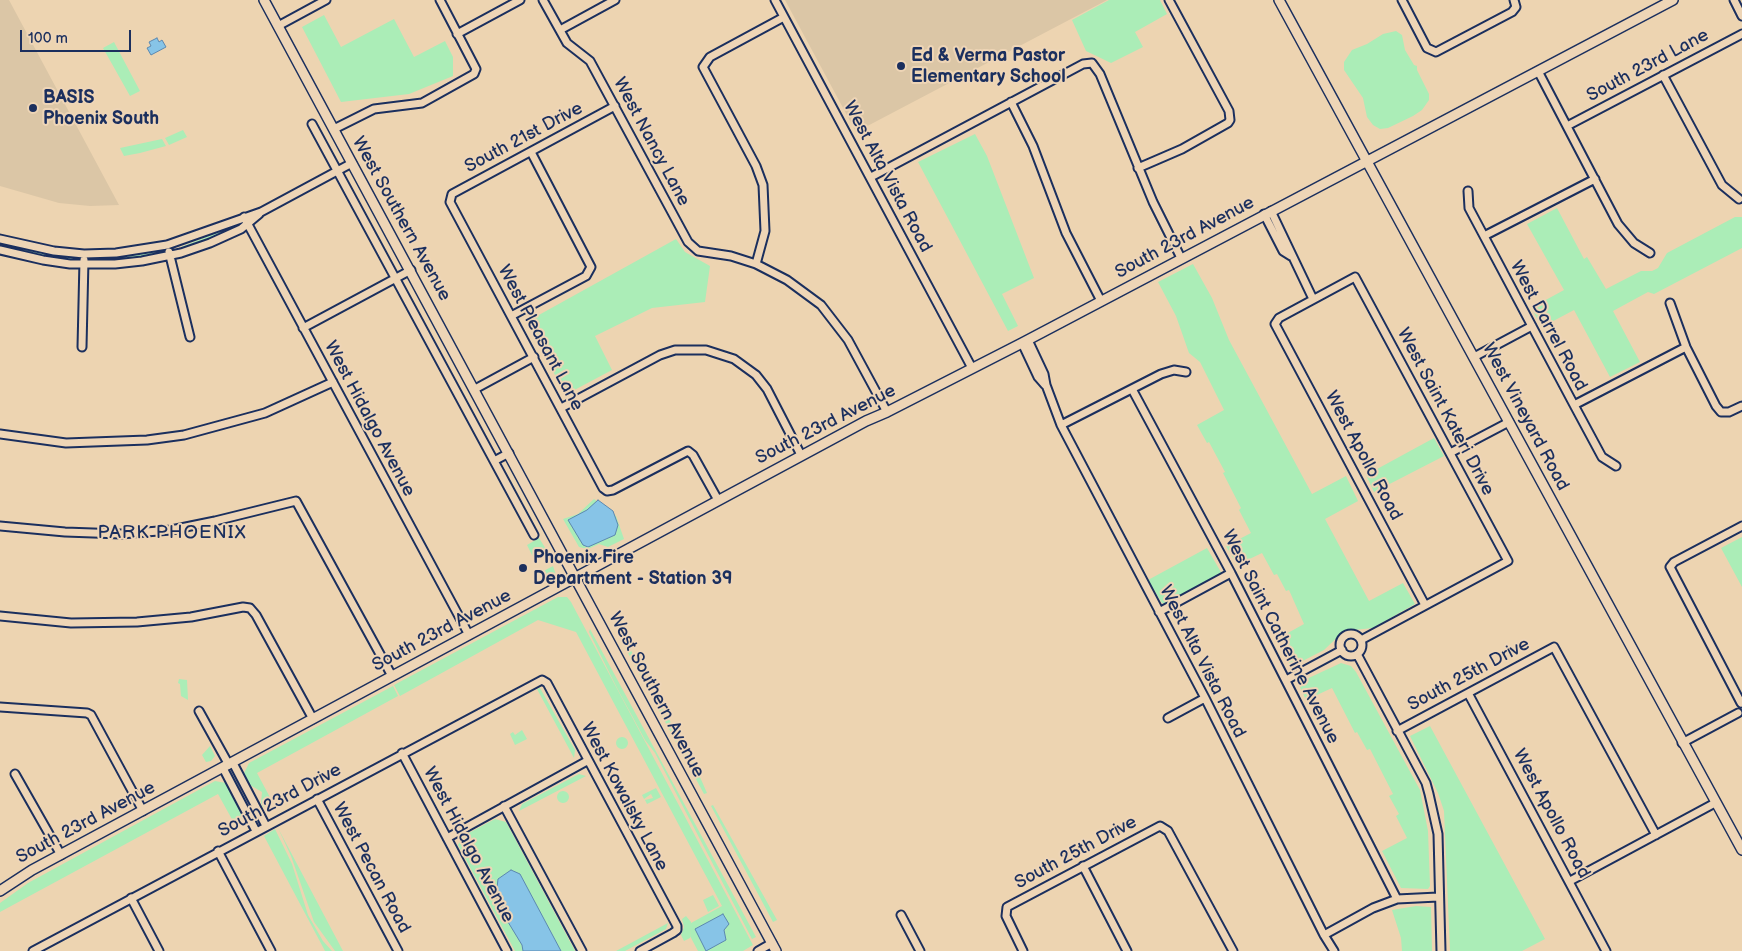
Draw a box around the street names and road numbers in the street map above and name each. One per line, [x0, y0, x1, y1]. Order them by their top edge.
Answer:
street label: South 23rd Lane [1583, 25, 1713, 107]
street label: West Nancy Lane [608, 74, 694, 210]
street label: South 21st Drive [461, 98, 587, 178]
street label: West Alta Vista Road [838, 98, 936, 256]
street label: West Southern Avenue [347, 133, 455, 305]
street label: South 23rd Avenue [1112, 192, 1258, 284]
street label: West Darrel Road [1505, 257, 1591, 395]
street label: West Pleasant Lane [492, 261, 588, 415]
street label: West Saint Kateri Drive [1392, 325, 1498, 499]
street label: West Hidalgo Avenue [319, 338, 419, 500]
street label: West Vineyard Road [1477, 340, 1573, 494]
street label: South 23rd Avenue [752, 380, 900, 470]
street label: West Apollo Road [1320, 388, 1406, 524]
street label: West Saint Catherine Avenue [1217, 526, 1343, 748]
street label: West Alta Vista Road [1154, 582, 1250, 742]
street label: South 23rd Avenue [369, 585, 515, 677]
street label: West Southern Avenue [603, 609, 709, 781]
street label: South 25th Drive [1404, 634, 1534, 716]
street label: West Kowalsky Lane [576, 719, 672, 875]
street label: West Apollo Road [1508, 746, 1594, 882]
street label: South 23rd Drive [215, 759, 345, 843]
street label: West Hidalgo Avenue [418, 764, 518, 926]
street label: South 23rd Avenue [13, 777, 159, 869]
street label: West Pecan Road [327, 799, 415, 937]
street label: South 25th Drive [1011, 812, 1141, 894]

